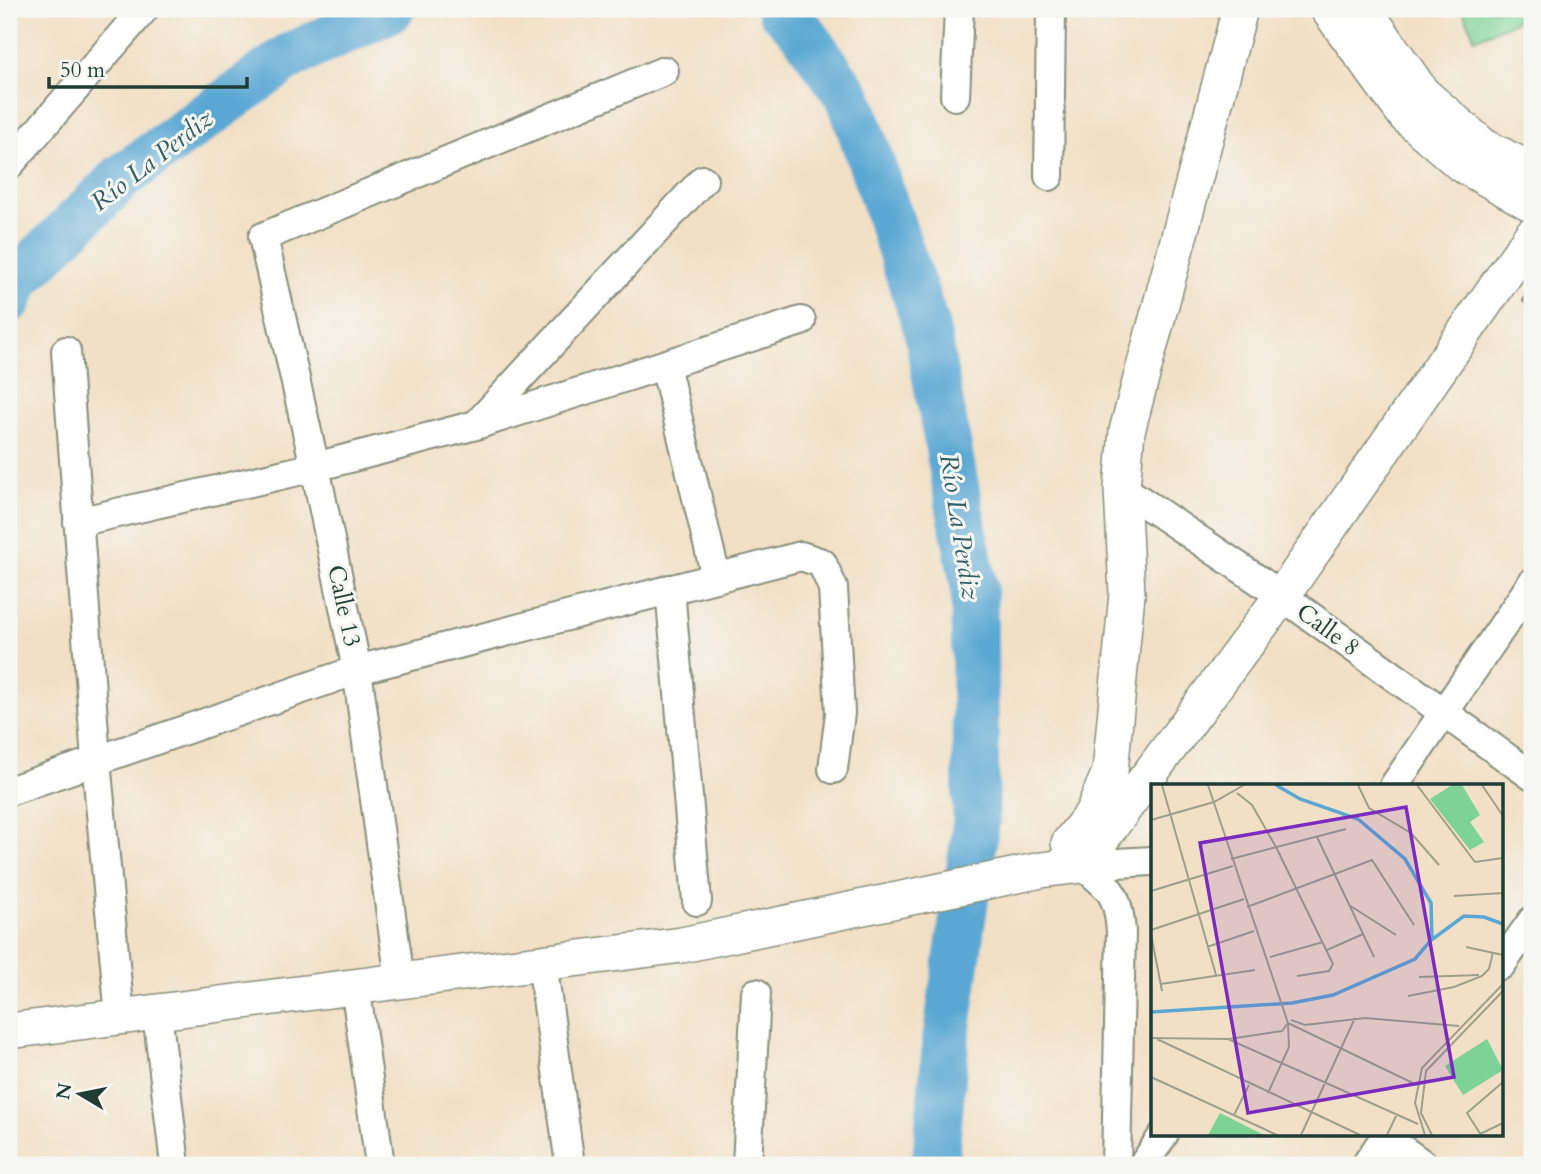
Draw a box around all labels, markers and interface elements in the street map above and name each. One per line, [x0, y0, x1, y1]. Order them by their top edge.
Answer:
scale bar [49, 46, 247, 90]
text: 50 m [60, 56, 105, 85]
water label: Río La Perdiz [83, 101, 221, 219]
water label: Río La Perdiz [931, 452, 989, 603]
street label: Calle 13 [319, 562, 369, 650]
street label: Calle 8 [1290, 596, 1366, 664]
inset map [1151, 784, 1502, 1136]
north arrow [46, 1058, 116, 1128]
text: N [50, 1080, 79, 1102]

